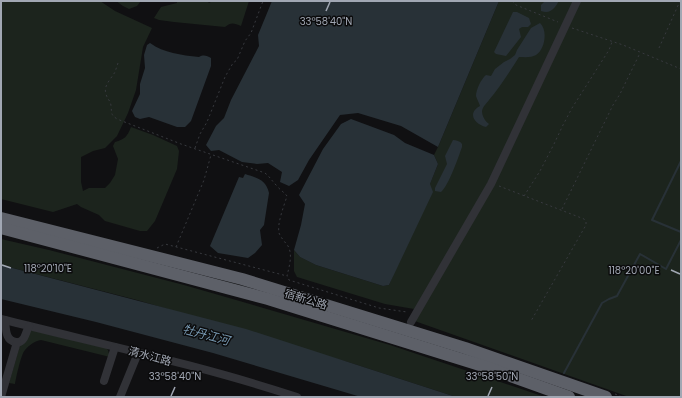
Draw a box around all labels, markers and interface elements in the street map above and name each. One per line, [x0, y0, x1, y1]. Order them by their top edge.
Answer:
text: 33°58'40"N [300, 14, 352, 29]
text: 118°20'10"E [24, 261, 72, 276]
text: 118°20'00"E [608, 263, 660, 278]
street label: 宿新公路 [283, 285, 329, 313]
water label: 牡丹江河 [181, 320, 233, 349]
street label: 清水江路 [127, 343, 173, 369]
text: 33°58'40"N [149, 369, 201, 384]
text: 33°58'50"N [466, 369, 518, 384]

